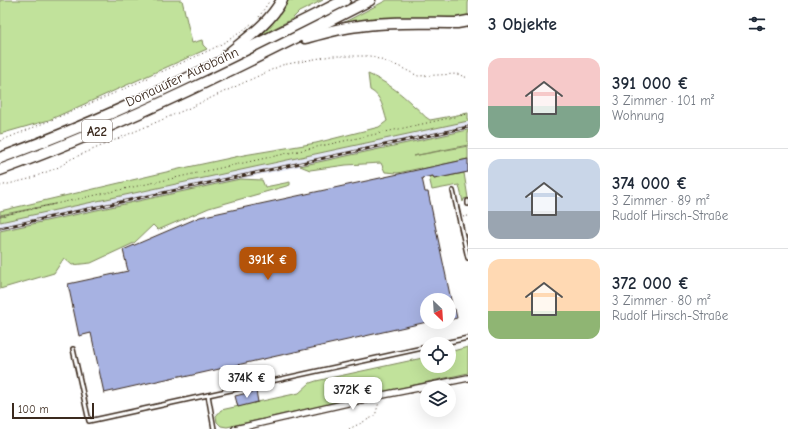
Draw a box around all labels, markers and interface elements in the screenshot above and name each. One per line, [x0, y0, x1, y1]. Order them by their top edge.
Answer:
icon: filters [746, 13, 768, 35]
text: 3 Objekte [488, 15, 557, 34]
street label: Donauufer Autobahn [123, 43, 241, 111]
icon: home [520, 74, 568, 122]
text: 391 000 € [612, 74, 689, 93]
text: 3 Zimmer · 101 m² [612, 93, 714, 108]
text: Wohnung [612, 108, 665, 123]
road number: A22 [82, 120, 112, 142]
text: 374 000 € [612, 174, 688, 193]
icon: home [520, 175, 568, 223]
text: 3 Zimmer · 89 m² [612, 193, 710, 208]
text: Rudolf Hirsch-Straße [612, 208, 728, 223]
pin: 391K € [235, 247, 301, 281]
text: 391K € [248, 252, 288, 267]
text: 372 000 € [612, 274, 690, 293]
icon: home [520, 275, 568, 323]
north arrow [420, 293, 456, 329]
map controls [420, 293, 456, 417]
text: 3 Zimmer · 80 m² [612, 293, 711, 308]
text: Rudolf Hirsch-Straße [612, 308, 728, 323]
button: locate [420, 337, 456, 373]
pin: 374K € [214, 365, 280, 399]
text: 374K € [228, 370, 266, 385]
pin: 372K € [320, 377, 386, 411]
button: layers [420, 381, 456, 417]
text: 372K € [333, 382, 373, 397]
scale bar [12, 401, 94, 420]
text: 100 m [18, 403, 49, 416]

